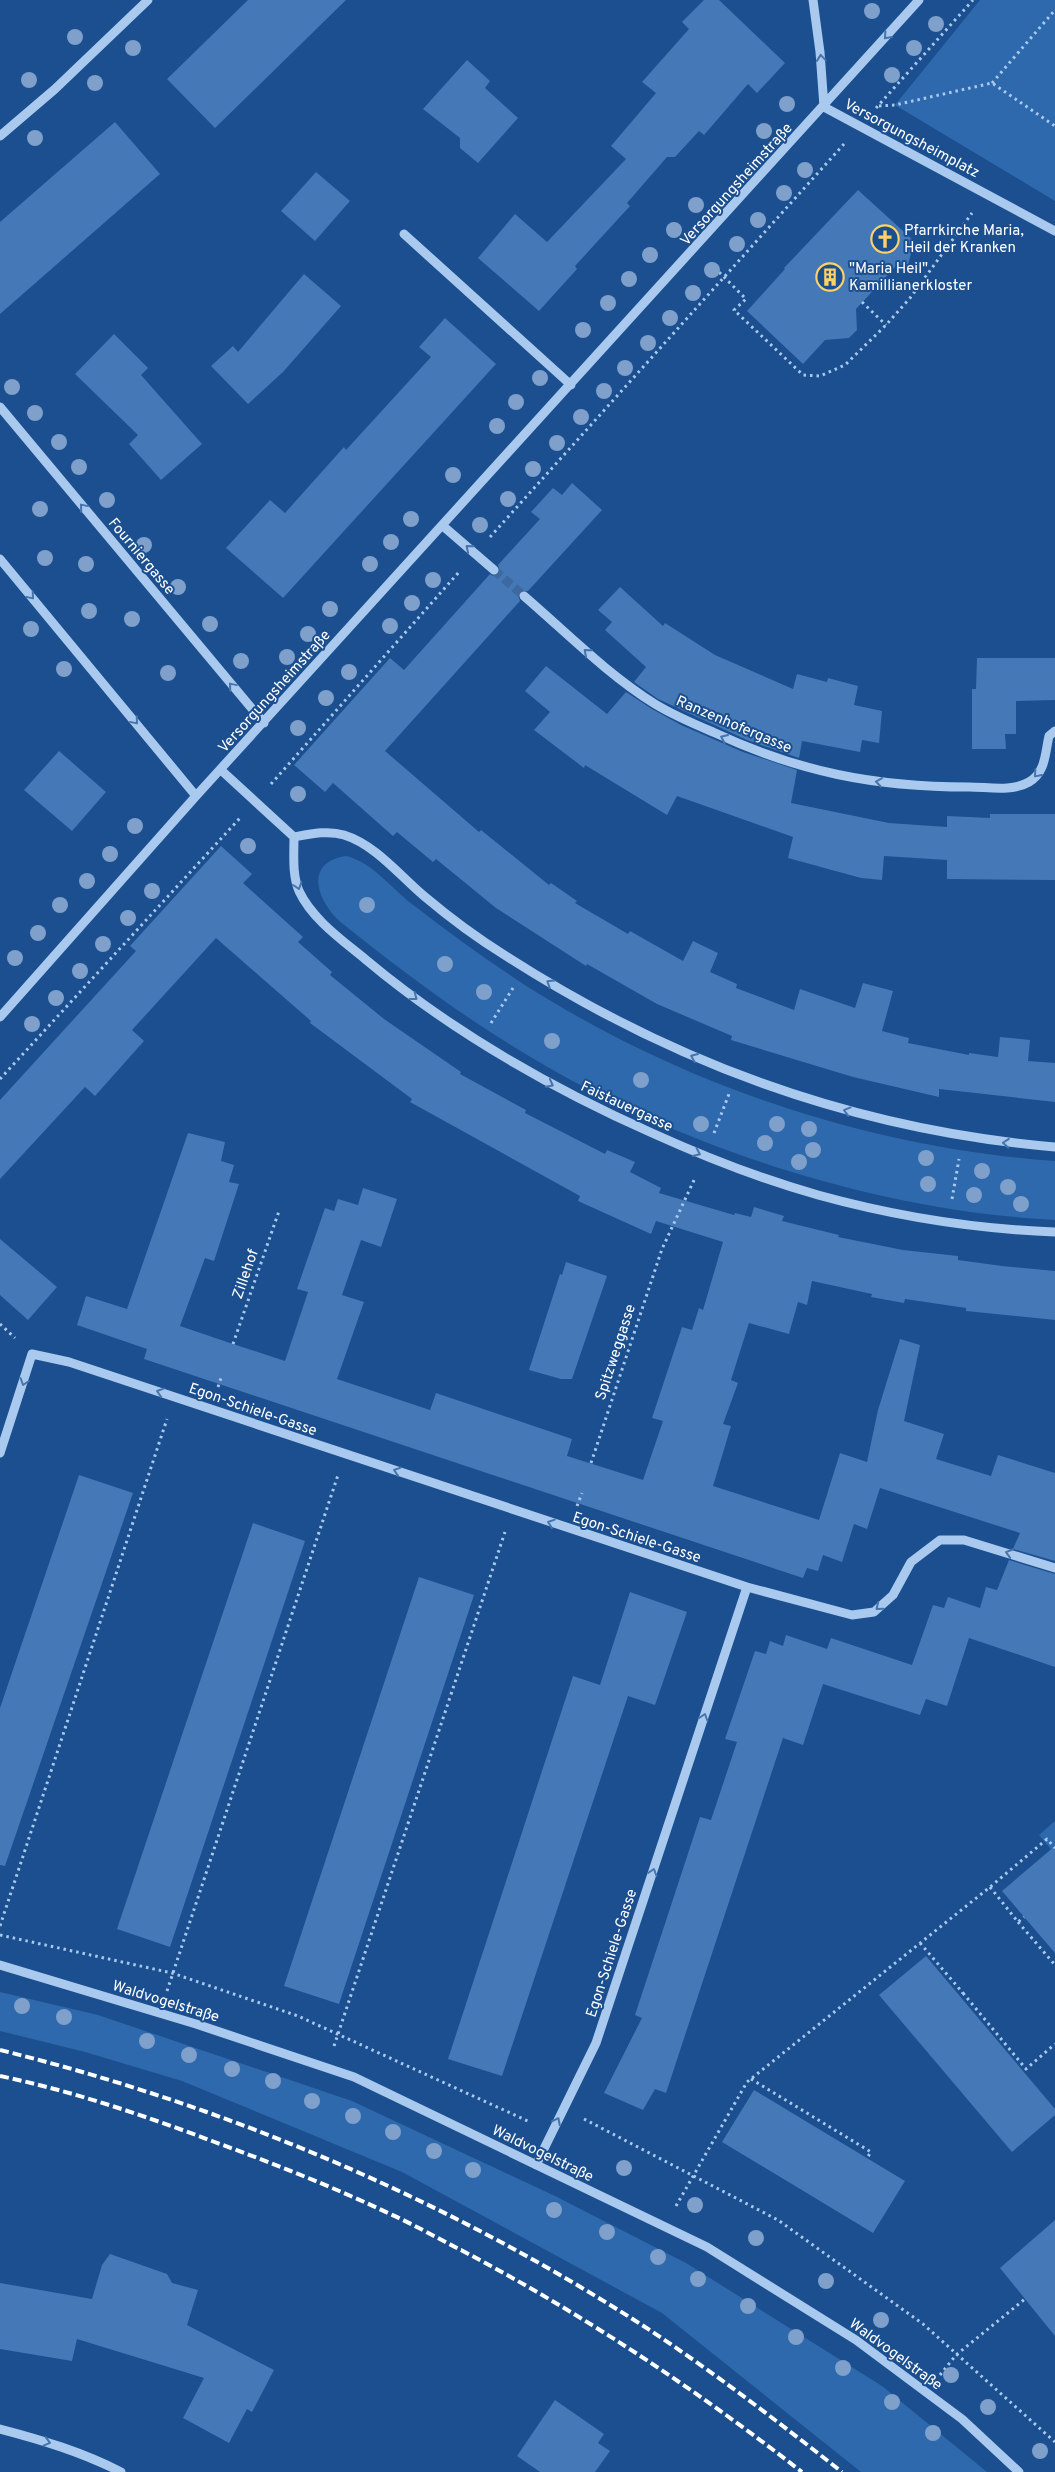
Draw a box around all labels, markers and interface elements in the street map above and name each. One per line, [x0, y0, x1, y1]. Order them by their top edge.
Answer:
one-way arrow [884, 31, 893, 40]
one-way arrow [815, 54, 826, 62]
street label: Versorgungsheimplatz [840, 96, 982, 183]
street label: Versorgungsheimstraße [677, 120, 797, 250]
place label: Pfarrkirche Maria, Heil der Kranken [904, 222, 1024, 258]
church icon: Pfarrkirche Maria, Heil der Kranken [870, 224, 900, 254]
place label: "Maria Heil" Kamillianerkloster [849, 260, 972, 296]
building icon: "Maria Heil" Kamillianerkloster [815, 262, 845, 292]
one-way arrow [81, 504, 89, 513]
street label: Fourniergasse [103, 515, 178, 599]
one-way arrow [465, 544, 474, 553]
one-way arrow [25, 590, 34, 599]
street label: Versorgungsheimstraße [215, 627, 335, 757]
one-way arrow [583, 649, 592, 658]
one-way arrow [229, 682, 238, 691]
street label: Ranzenhofergasse [673, 692, 794, 758]
one-way arrow [129, 716, 138, 725]
one-way arrow [720, 733, 729, 744]
one-way arrow [1034, 768, 1043, 777]
one-way arrow [875, 777, 884, 787]
one-way arrow [292, 881, 302, 889]
one-way arrow [546, 980, 555, 990]
one-way arrow [408, 991, 418, 1000]
one-way arrow [690, 1053, 699, 1064]
one-way arrow [545, 1078, 554, 1088]
street label: Faistauergasse [577, 1078, 676, 1137]
one-way arrow [843, 1106, 852, 1117]
one-way arrow [1002, 1137, 1010, 1148]
one-way arrow [692, 1147, 701, 1158]
street label: Zillehof [229, 1247, 264, 1302]
street label: Spitzweggasse [592, 1302, 641, 1403]
one-way arrow [19, 1377, 29, 1386]
street label: Egon-Schiele-Gasse [186, 1380, 319, 1441]
one-way arrow [156, 1388, 164, 1398]
one-way arrow [393, 1467, 402, 1477]
street label: Egon-Schiele-Gasse [570, 1509, 703, 1568]
one-way arrow [547, 1519, 556, 1529]
one-way arrow [1005, 1548, 1013, 1558]
one-way arrow [876, 1601, 885, 1610]
one-way arrow [698, 1714, 708, 1722]
one-way arrow [647, 1868, 657, 1876]
street label: Egon-Schiele-Gasse [583, 1887, 642, 2020]
street label: Waldvogelstraße [110, 1977, 221, 2028]
one-way arrow [551, 2117, 561, 2126]
street label: Waldvogelstraße [488, 2122, 596, 2187]
street label: Waldvogelstraße [845, 2315, 946, 2395]
one-way arrow [43, 2436, 51, 2446]

